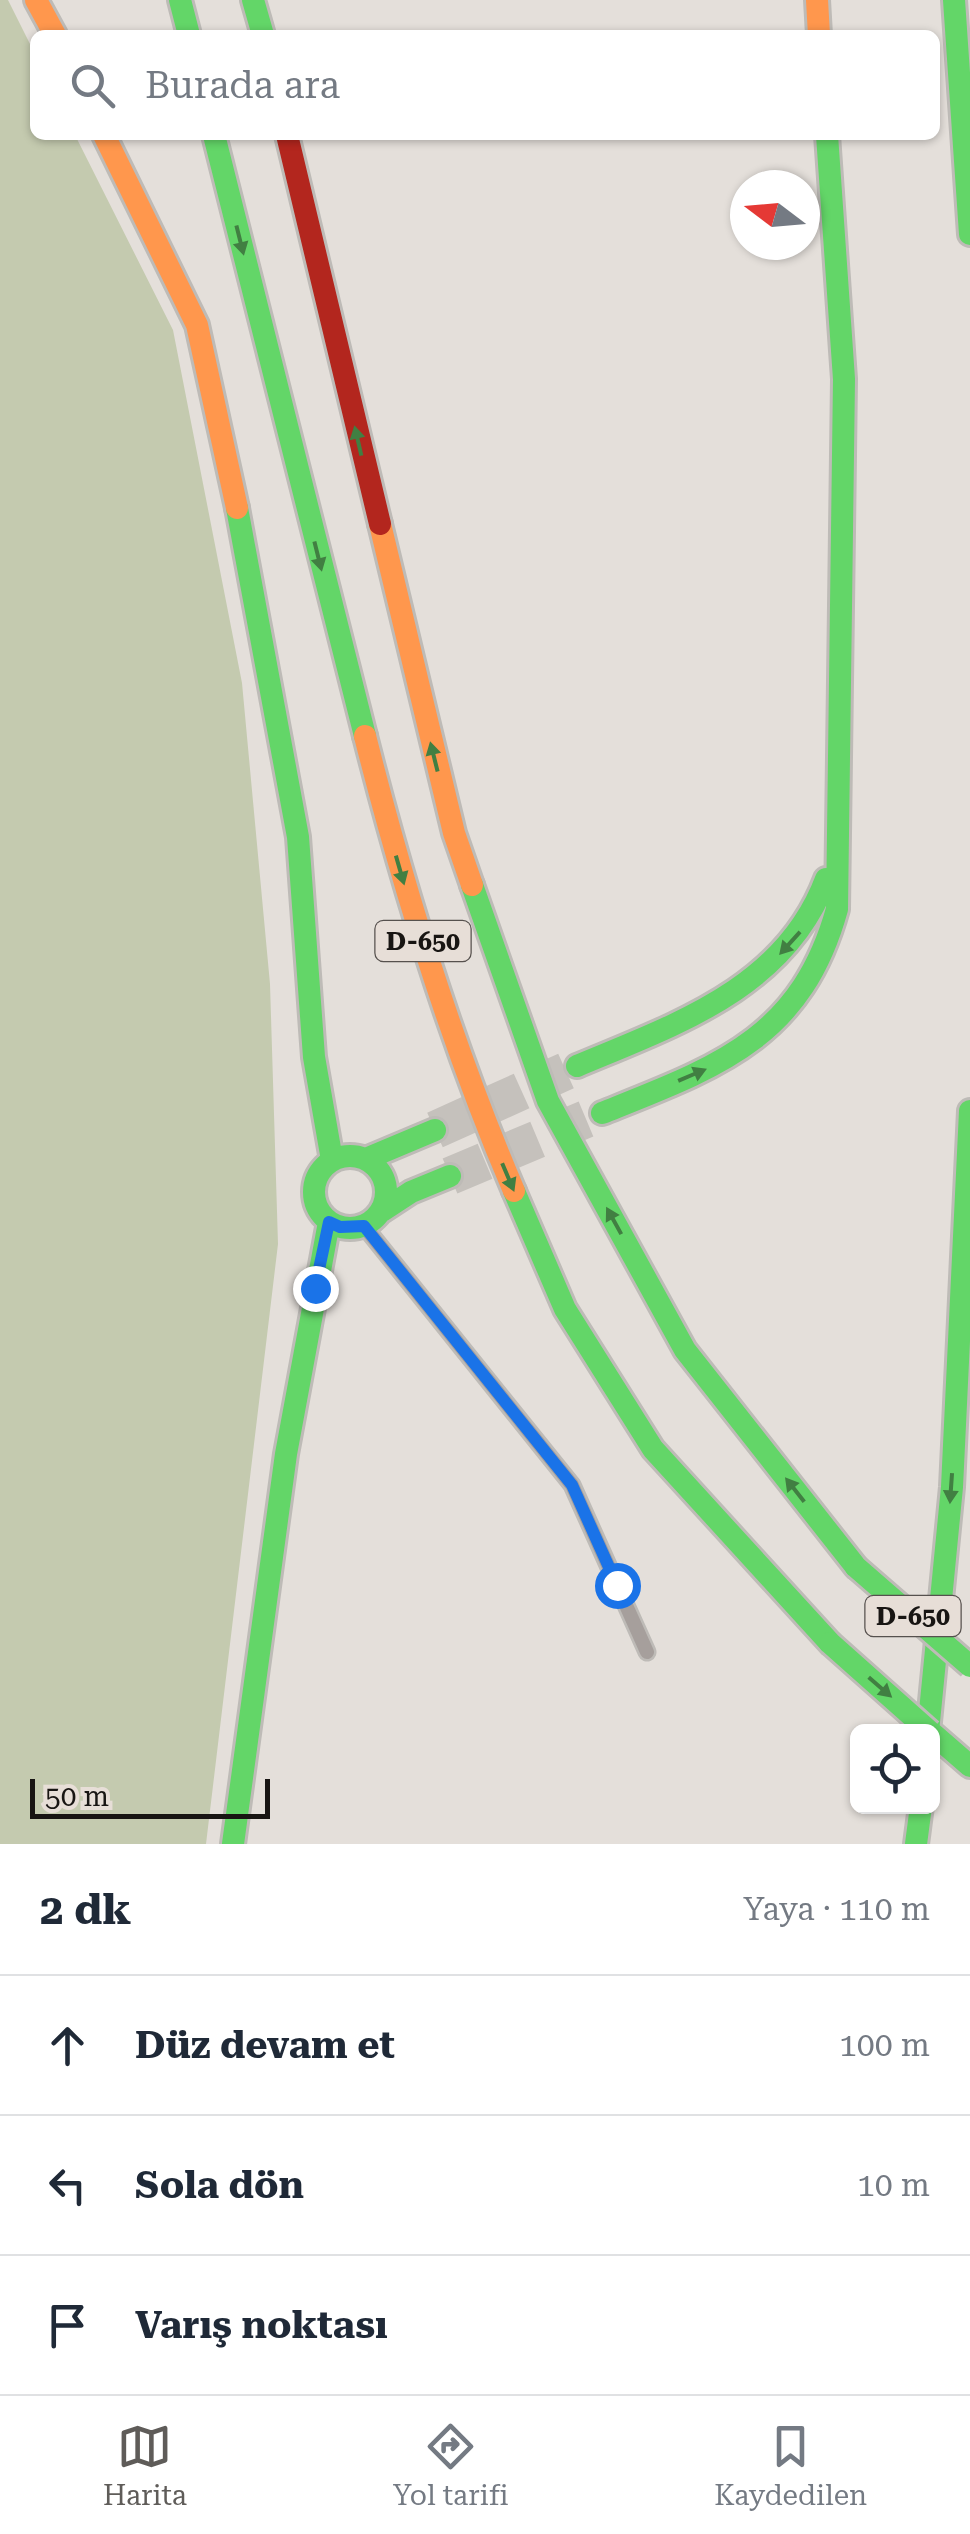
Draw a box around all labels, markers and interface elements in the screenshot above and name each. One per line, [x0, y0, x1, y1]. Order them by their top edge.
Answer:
search box [30, 30, 940, 140]
icon: search [65, 58, 120, 113]
text: Burada ara [145, 63, 340, 107]
north arrow [730, 170, 820, 260]
one-way arrow [233, 225, 248, 256]
one-way arrow [350, 425, 365, 456]
one-way arrow [311, 541, 326, 572]
one-way arrow [426, 741, 442, 772]
one-way arrow [393, 856, 408, 886]
road number: D-650 [376, 921, 470, 961]
one-way arrow [780, 930, 802, 955]
one-way arrow [677, 1067, 707, 1083]
one-way arrow [500, 1162, 516, 1191]
one-way arrow [606, 1207, 623, 1236]
route end [293, 1266, 339, 1312]
one-way arrow [943, 1473, 959, 1504]
one-way arrow [785, 1477, 806, 1503]
route start [595, 1563, 641, 1609]
road number: D-650 [866, 1596, 960, 1636]
one-way arrow [867, 1676, 892, 1698]
map controls [850, 1724, 940, 1814]
button: locate [850, 1724, 940, 1814]
scale bar [30, 1774, 270, 1818]
text: 50 m [45, 1780, 109, 1813]
text: 2 dk [40, 1885, 131, 1934]
text: Yaya · 110 m [743, 1890, 930, 1928]
icon: ahead [40, 2018, 95, 2073]
text: Düz devam et [135, 2023, 395, 2067]
text: 100 m [839, 2026, 930, 2064]
icon: left [40, 2158, 95, 2213]
text: Sola dön [135, 2163, 304, 2207]
text: 10 m [857, 2166, 930, 2204]
icon: arrive [40, 2298, 95, 2353]
text: Varış noktası [135, 2303, 388, 2347]
tab: Harita [103, 2419, 187, 2512]
tab: Yol tarifi [393, 2419, 508, 2512]
tab: Kaydedilen [714, 2419, 867, 2512]

